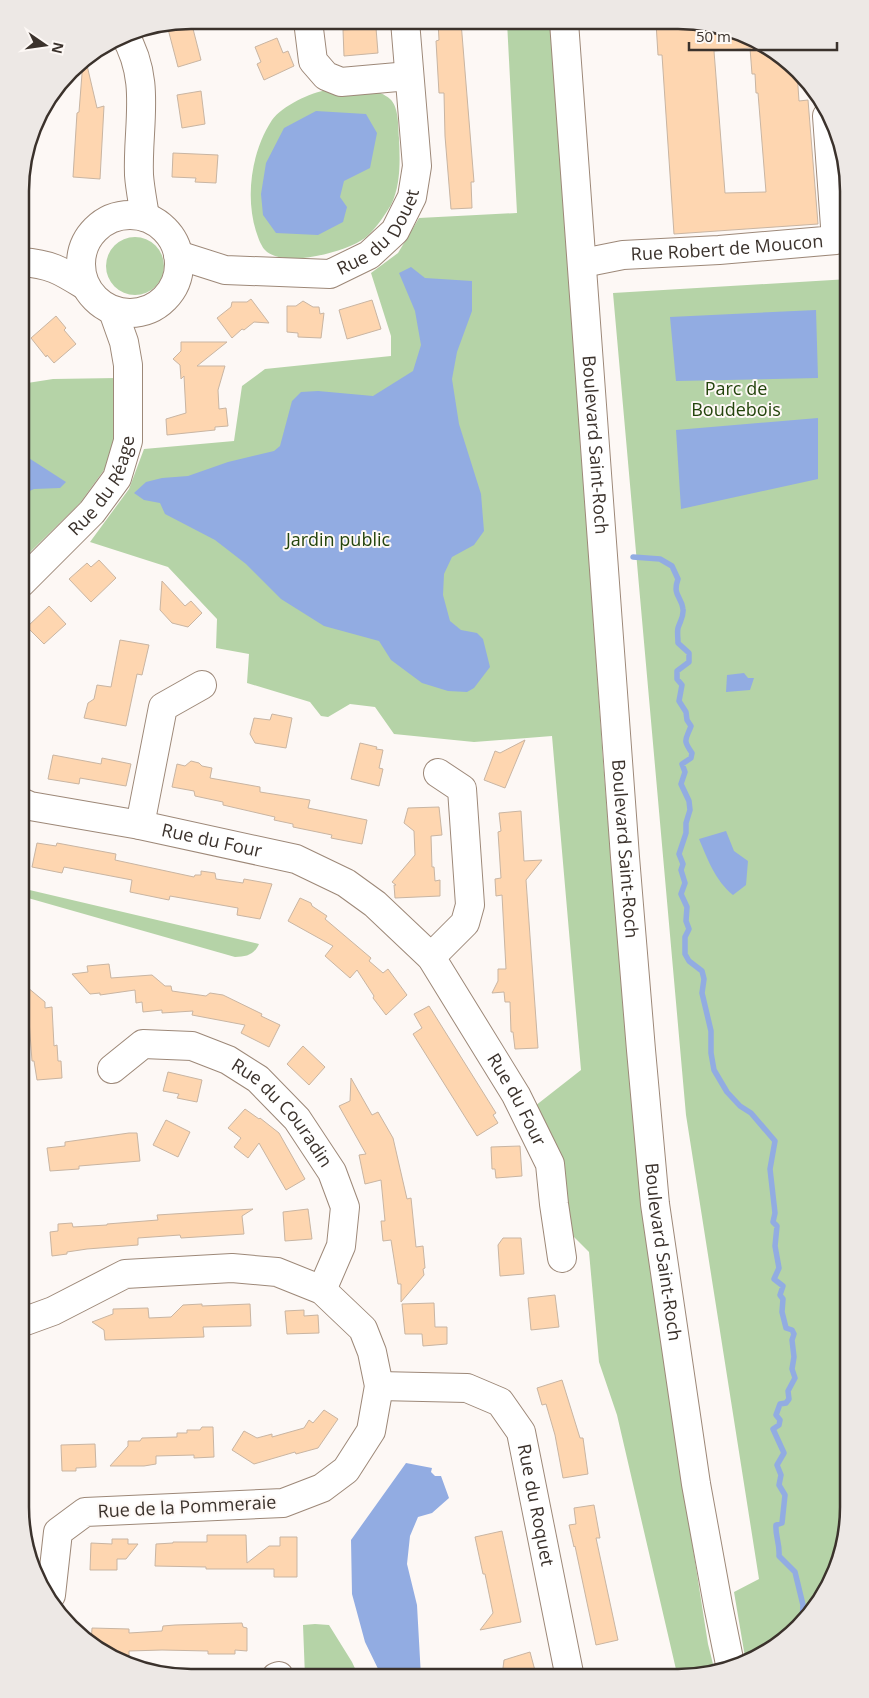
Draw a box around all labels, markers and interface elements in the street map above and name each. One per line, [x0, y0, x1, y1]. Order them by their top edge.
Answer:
north arrow [20, 20, 70, 70]
scale bar [689, 20, 836, 52]
text: 50 m [696, 26, 731, 46]
text: N [48, 40, 69, 56]
street label: Rue du Douet [332, 188, 424, 280]
street label: Rue Robert de Moucon [630, 228, 824, 266]
street label: Boulevard Saint-Roch [577, 354, 614, 535]
park label: Parc de Boudebois [691, 376, 781, 421]
street label: Rue du Réage [62, 436, 139, 540]
park label: Jardin public [284, 527, 390, 551]
street label: Boulevard Saint-Roch [607, 758, 645, 939]
street label: Rue du Four [160, 817, 265, 862]
street label: Rue du Four [482, 1048, 552, 1150]
street label: Rue du Couradin [227, 1052, 338, 1171]
street label: Boulevard Saint-Roch [640, 1162, 688, 1342]
street label: Rue du Roquet [513, 1442, 560, 1568]
street label: Rue de la Pommeraie [97, 1489, 277, 1523]

